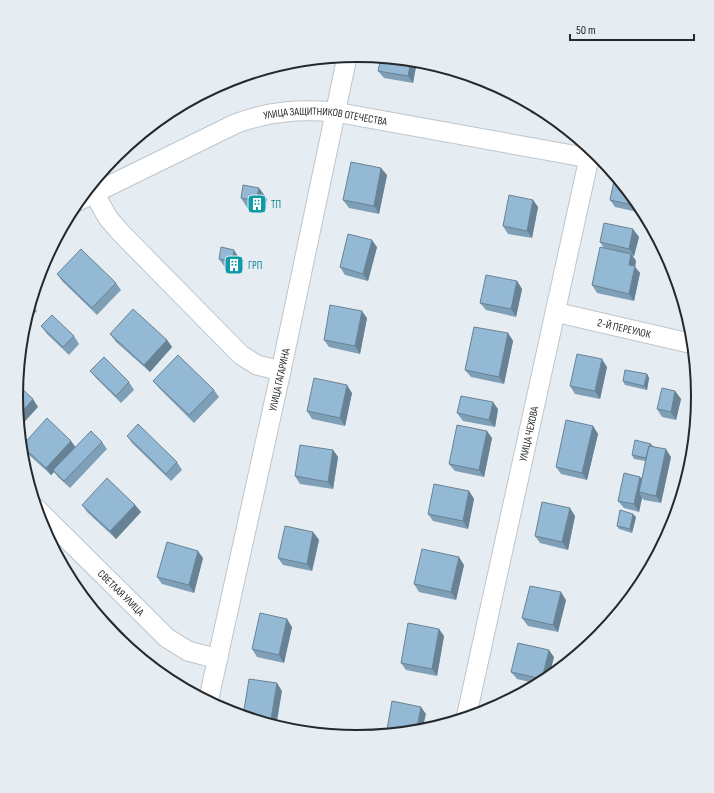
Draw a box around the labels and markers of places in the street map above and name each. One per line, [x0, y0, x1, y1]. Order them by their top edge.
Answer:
building icon: ТП [246, 193, 268, 215]
place label: ТП [271, 198, 281, 211]
building icon: ГРП [223, 254, 245, 276]
place label: ГРП [248, 259, 262, 272]

